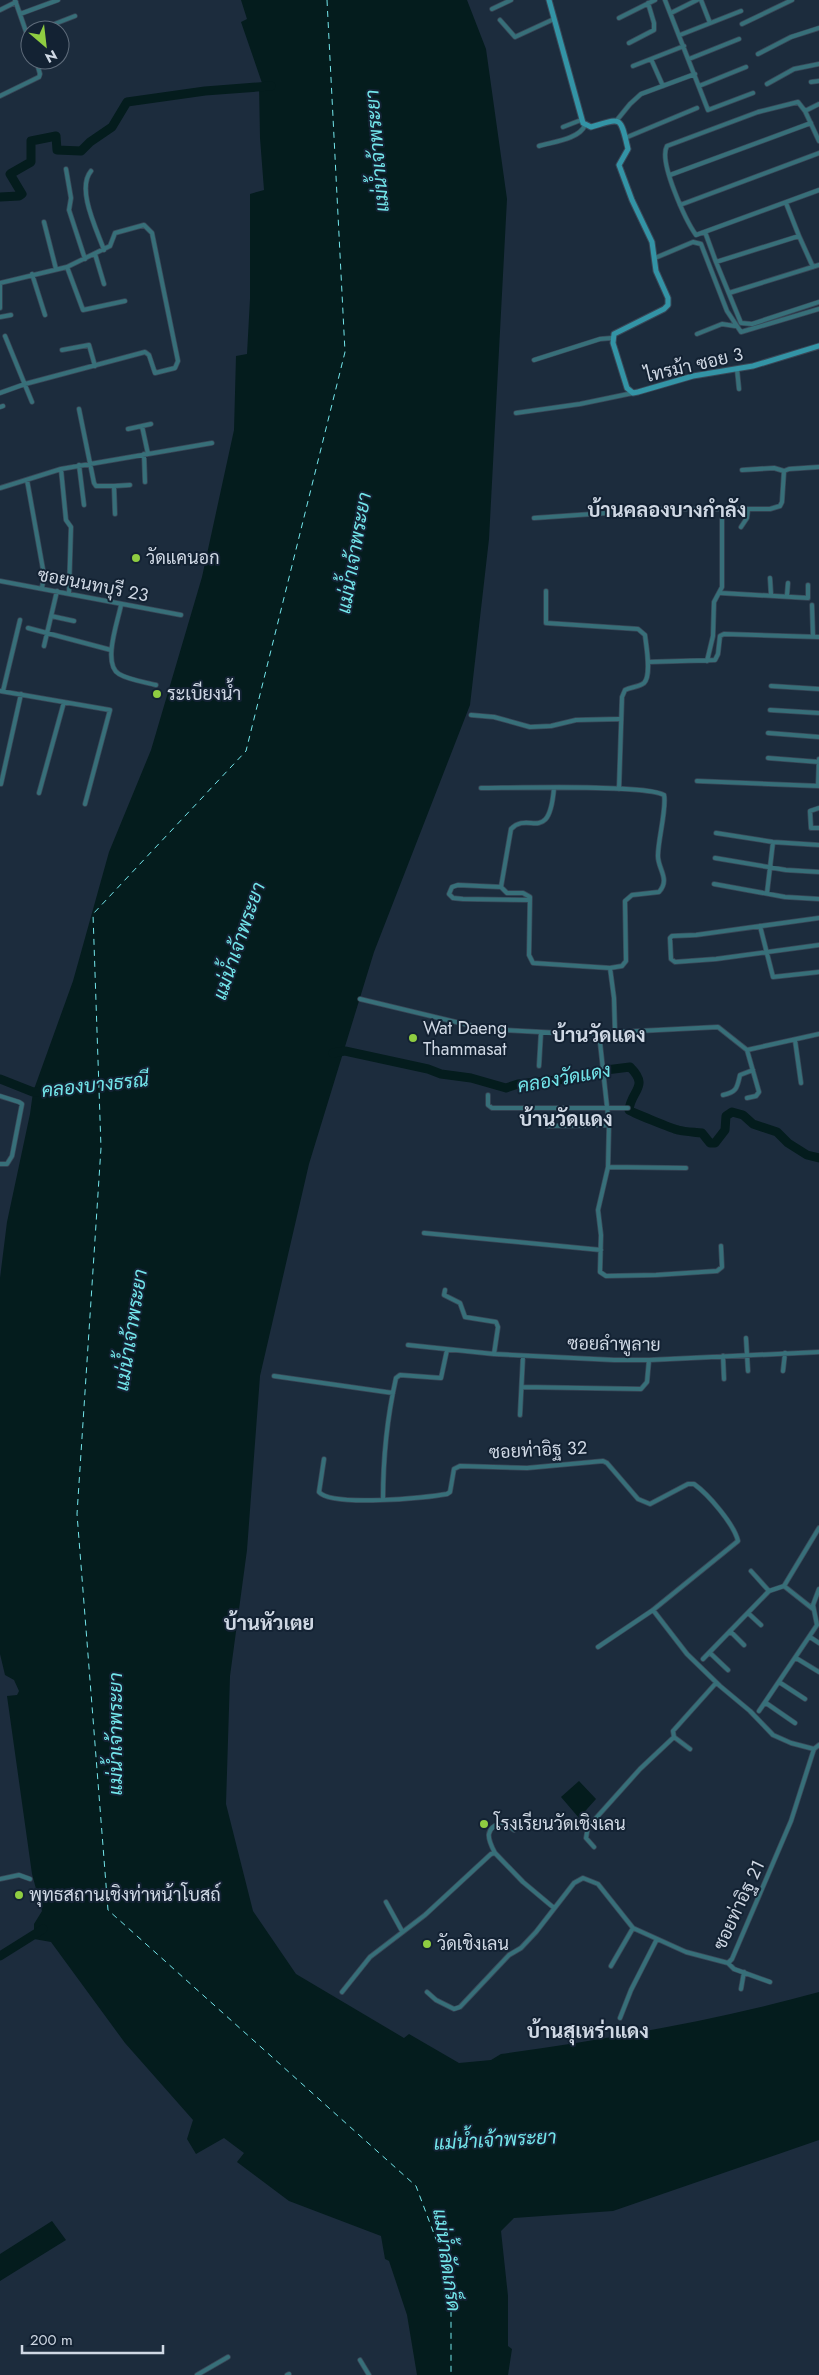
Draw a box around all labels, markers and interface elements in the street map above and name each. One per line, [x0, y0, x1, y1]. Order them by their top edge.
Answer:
north arrow [20, 20, 70, 70]
text: N [41, 45, 61, 68]
water label: แม่น้ำเจ้าพระยา [356, 89, 396, 214]
street label: ไทรม้า ซอย 3 [640, 341, 746, 389]
water label: แม่น้ำเจ้าพระยา [328, 490, 378, 616]
district label: บ้านคลองบางกำลัง [588, 496, 747, 525]
place label: วัดแคนอก [146, 545, 220, 571]
marker: วัดแคนอก [130, 552, 142, 564]
street label: ซอยนนทบุรี 23 [35, 562, 151, 609]
place label: ระเบียงน้ำ [167, 678, 241, 707]
marker: ระเบียงน้ำ [151, 688, 163, 700]
water label: แม่น้ำเจ้าพระยา [204, 878, 272, 1003]
place label: Wat Daeng Thammasat [423, 1015, 507, 1062]
district label: บ้านวัดแดง [552, 1021, 646, 1050]
marker: Wat Daeng Thammasat [407, 1032, 419, 1044]
water label: คลองวัดแดง [515, 1056, 613, 1099]
water label: คลองบางธรณี [40, 1066, 151, 1104]
district label: บ้านวัดแดง [519, 1105, 613, 1134]
water label: แม่น้ำเจ้าพระยา [106, 1267, 154, 1393]
street label: ซอยลำพูลาย [567, 1330, 661, 1358]
street label: ซอยท่าอิฐ 32 [488, 1434, 588, 1466]
district label: บ้านหัวเตย [224, 1609, 314, 1638]
water label: แม่น้ำเจ้าพระยา [100, 1673, 129, 1795]
place label: โรงเรียนวัดเชิงเลน [493, 1811, 626, 1837]
marker: โรงเรียนวัดเชิงเลน [478, 1818, 490, 1830]
street label: ซอยท่าอิฐ 21 [707, 1856, 771, 1954]
place label: พุทธสถานเชิงท่าหน้าโบสถ์ [29, 1882, 221, 1908]
marker: พุทธสถานเชิงท่าหน้าโบสถ์ [13, 1889, 25, 1901]
place label: วัดเชิงเลน [437, 1931, 509, 1957]
marker: วัดเชิงเลน [421, 1938, 433, 1950]
district label: บ้านสุเหร่าแดง [527, 2017, 649, 2046]
water label: แม่น้ำเจ้าพระยา [433, 2121, 557, 2157]
water label: แม่น้ำลัดเกร็ด [426, 2207, 470, 2313]
scale bar [22, 2322, 164, 2354]
text: 200 m [30, 2329, 73, 2351]

